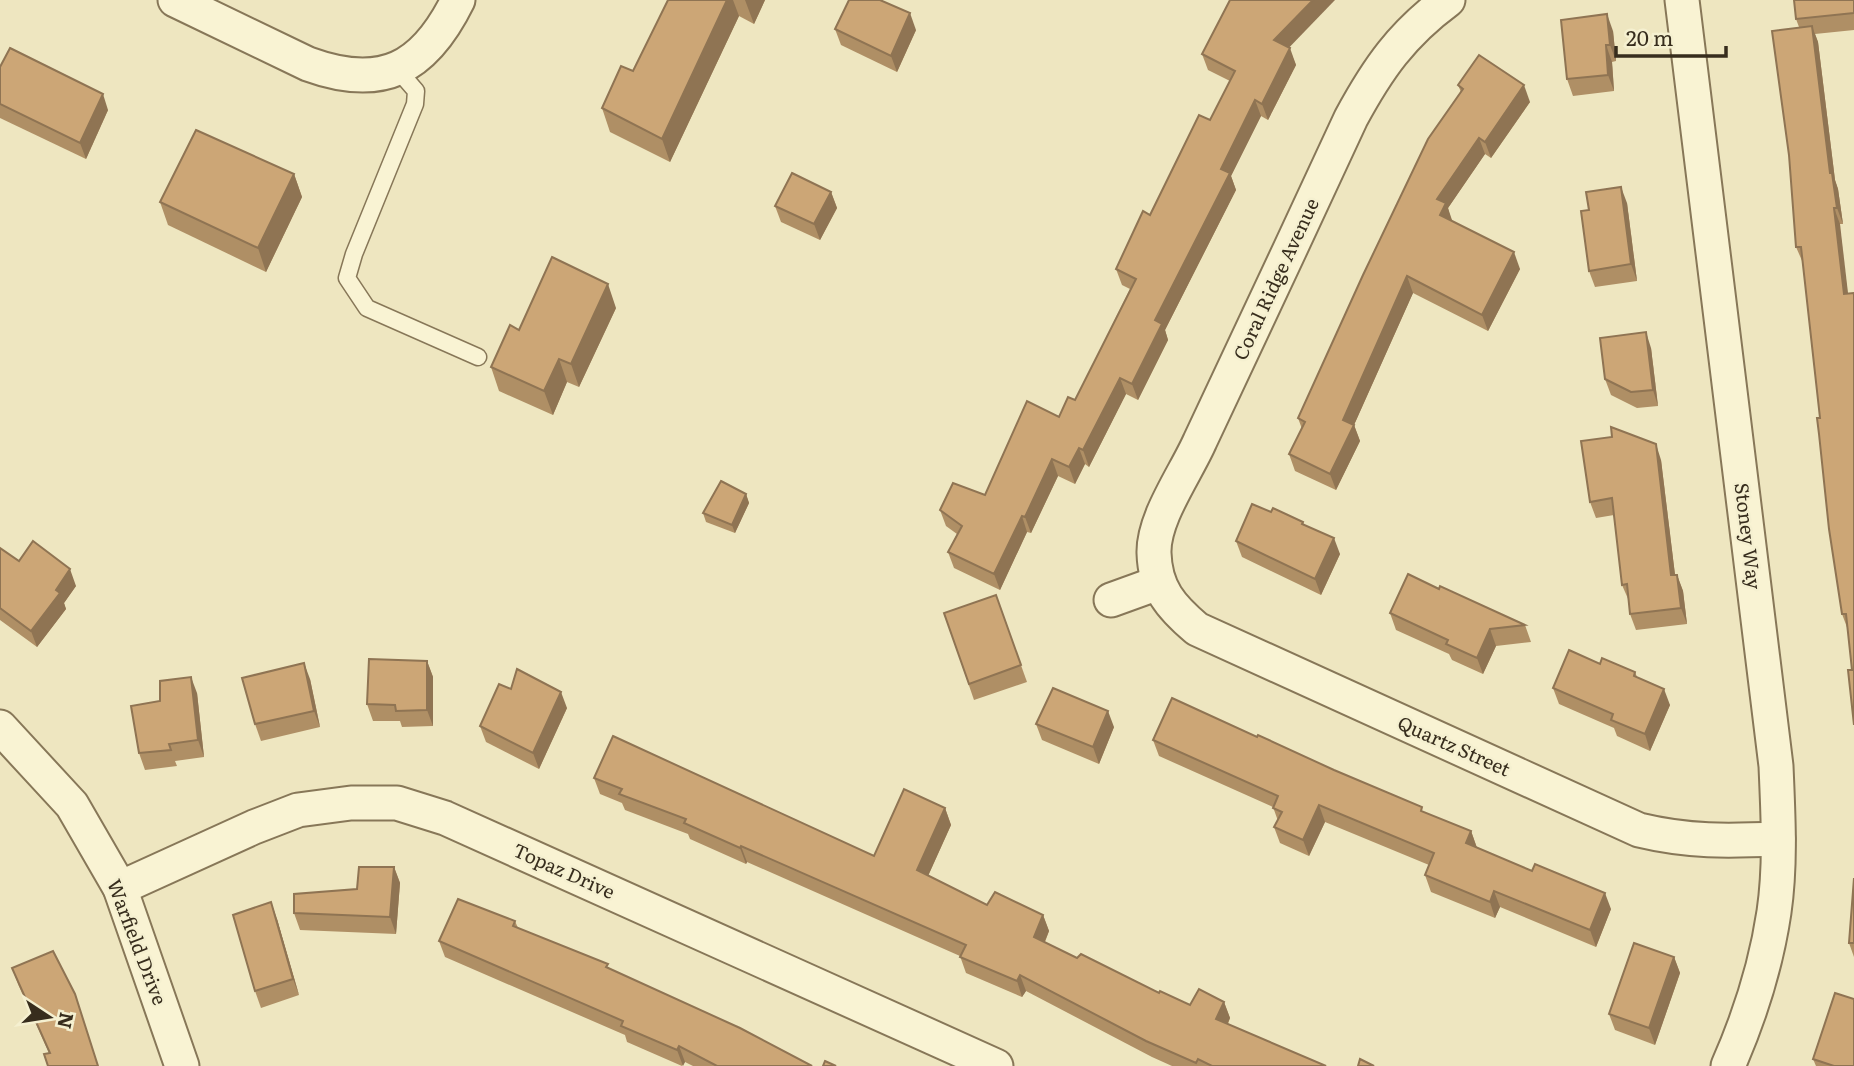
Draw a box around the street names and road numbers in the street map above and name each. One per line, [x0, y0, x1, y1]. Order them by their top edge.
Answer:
street label: Coral Ridge Avenue [1225, 193, 1325, 364]
street label: Stoney Way [1729, 481, 1769, 591]
street label: Quartz Street [1394, 708, 1515, 783]
street label: Topaz Drive [509, 835, 620, 905]
street label: Warfield Drive [101, 875, 175, 1009]

